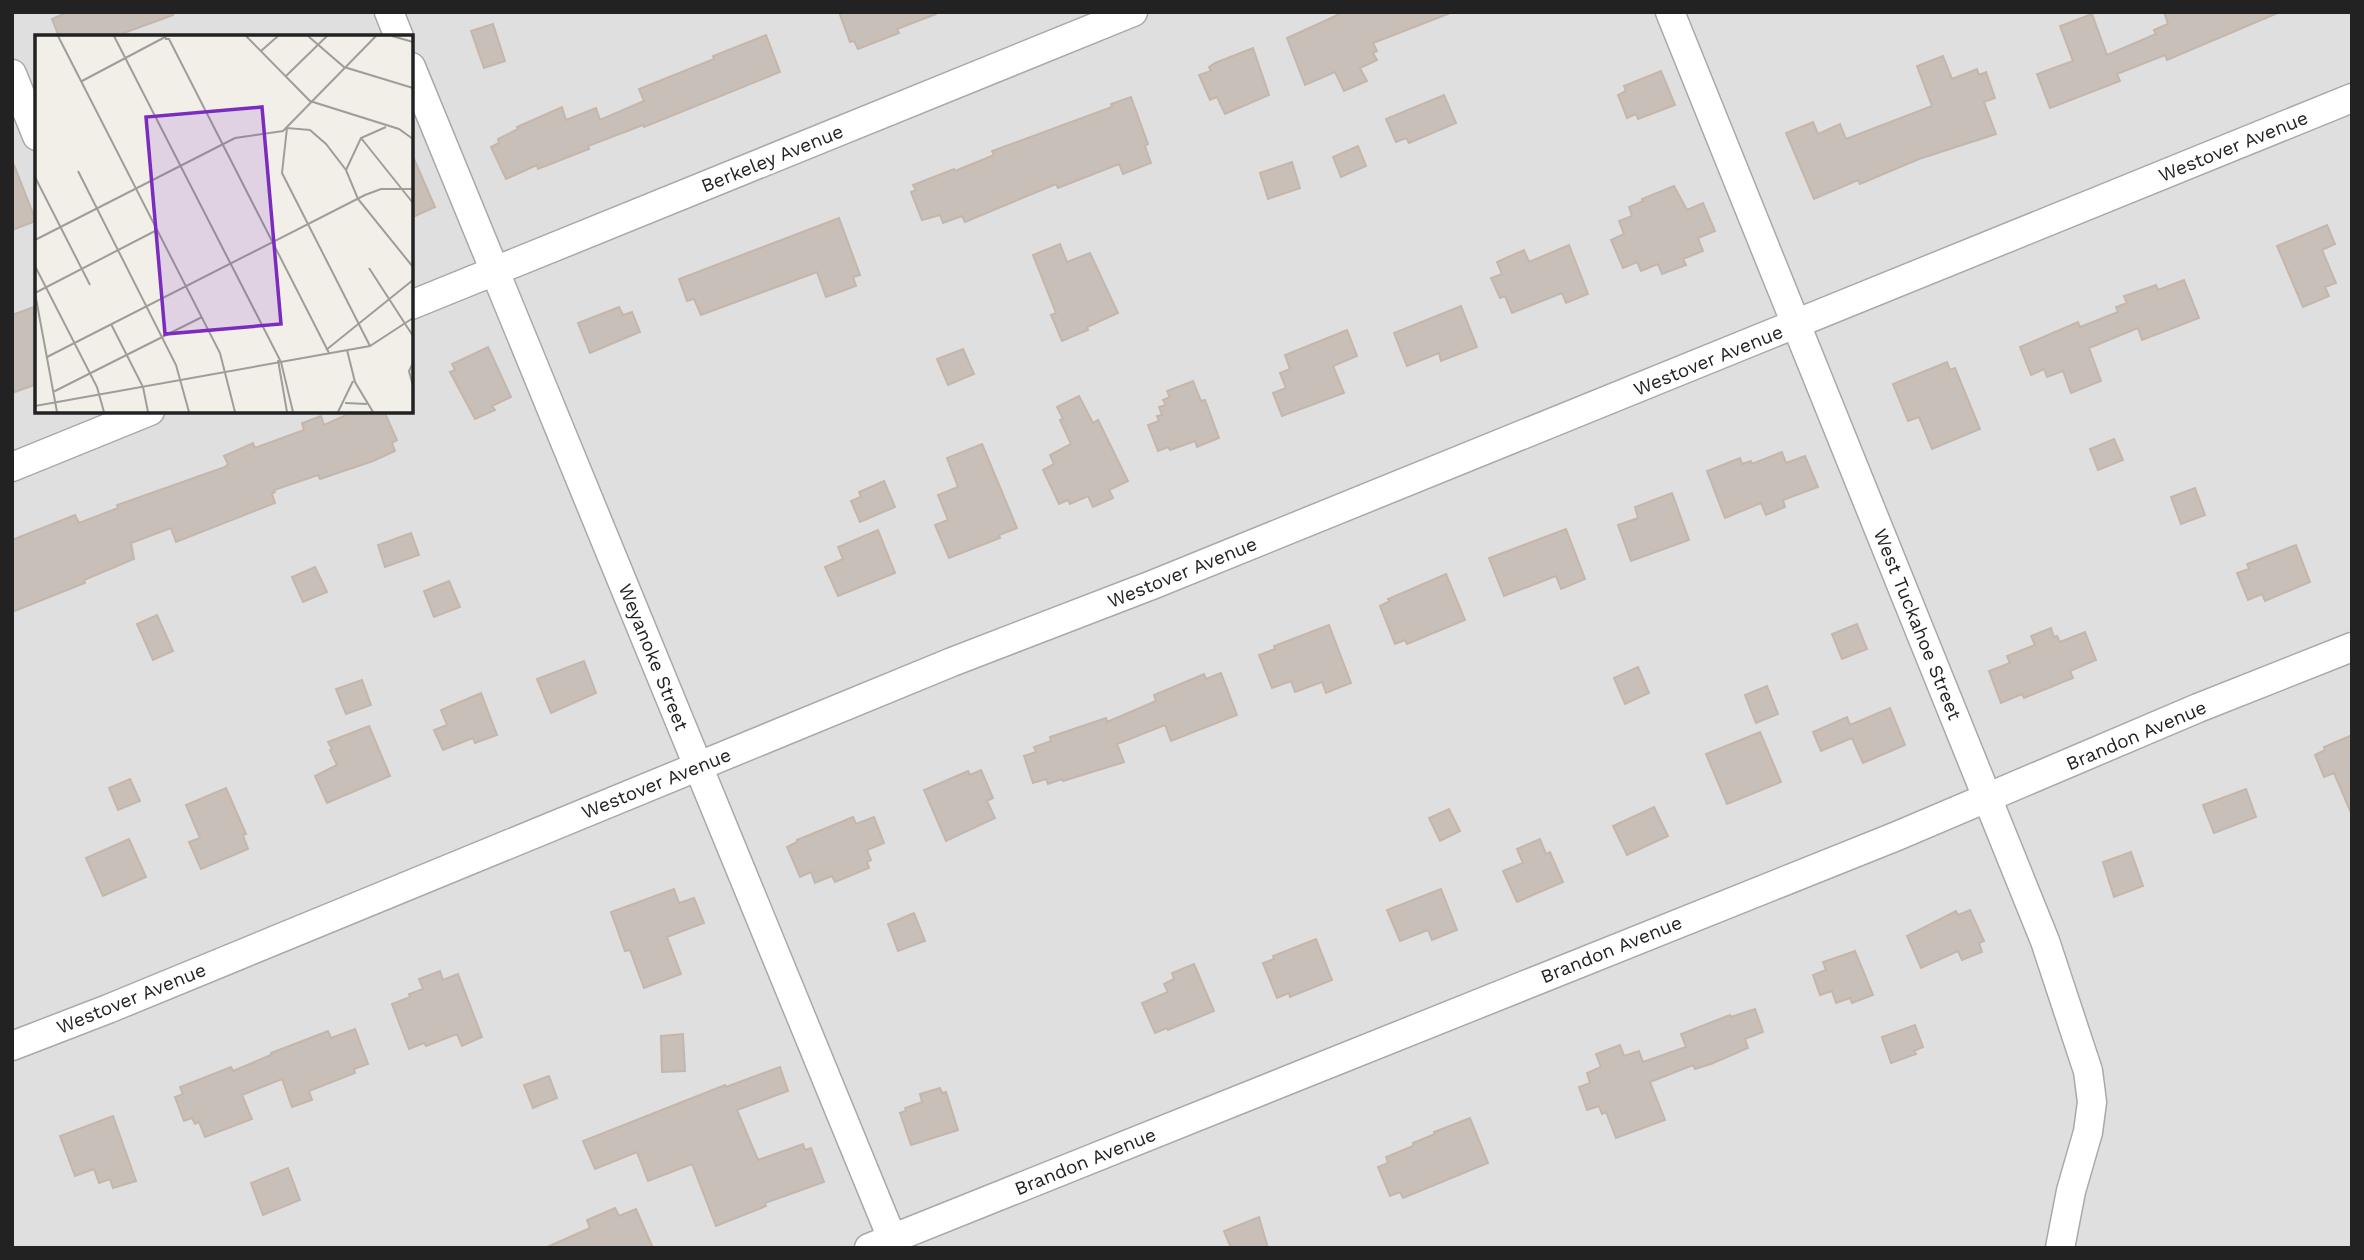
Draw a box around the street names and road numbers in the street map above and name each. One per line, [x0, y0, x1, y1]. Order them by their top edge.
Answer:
street label: Westover Avenue [2155, 106, 2311, 187]
street label: Berkeley Avenue [698, 120, 847, 197]
street label: Westover Avenue [1630, 320, 1786, 401]
street label: West Tuckahoe Street [1869, 525, 1966, 723]
street label: Westover Avenue [1104, 532, 1260, 613]
street label: Weyanoke Street [614, 580, 694, 734]
street label: Brandon Avenue [2062, 695, 2210, 775]
street label: Westover Avenue [578, 743, 734, 824]
street label: Brandon Avenue [1537, 911, 1685, 988]
street label: Westover Avenue [53, 958, 209, 1039]
street label: Brandon Avenue [1011, 1123, 1159, 1200]

